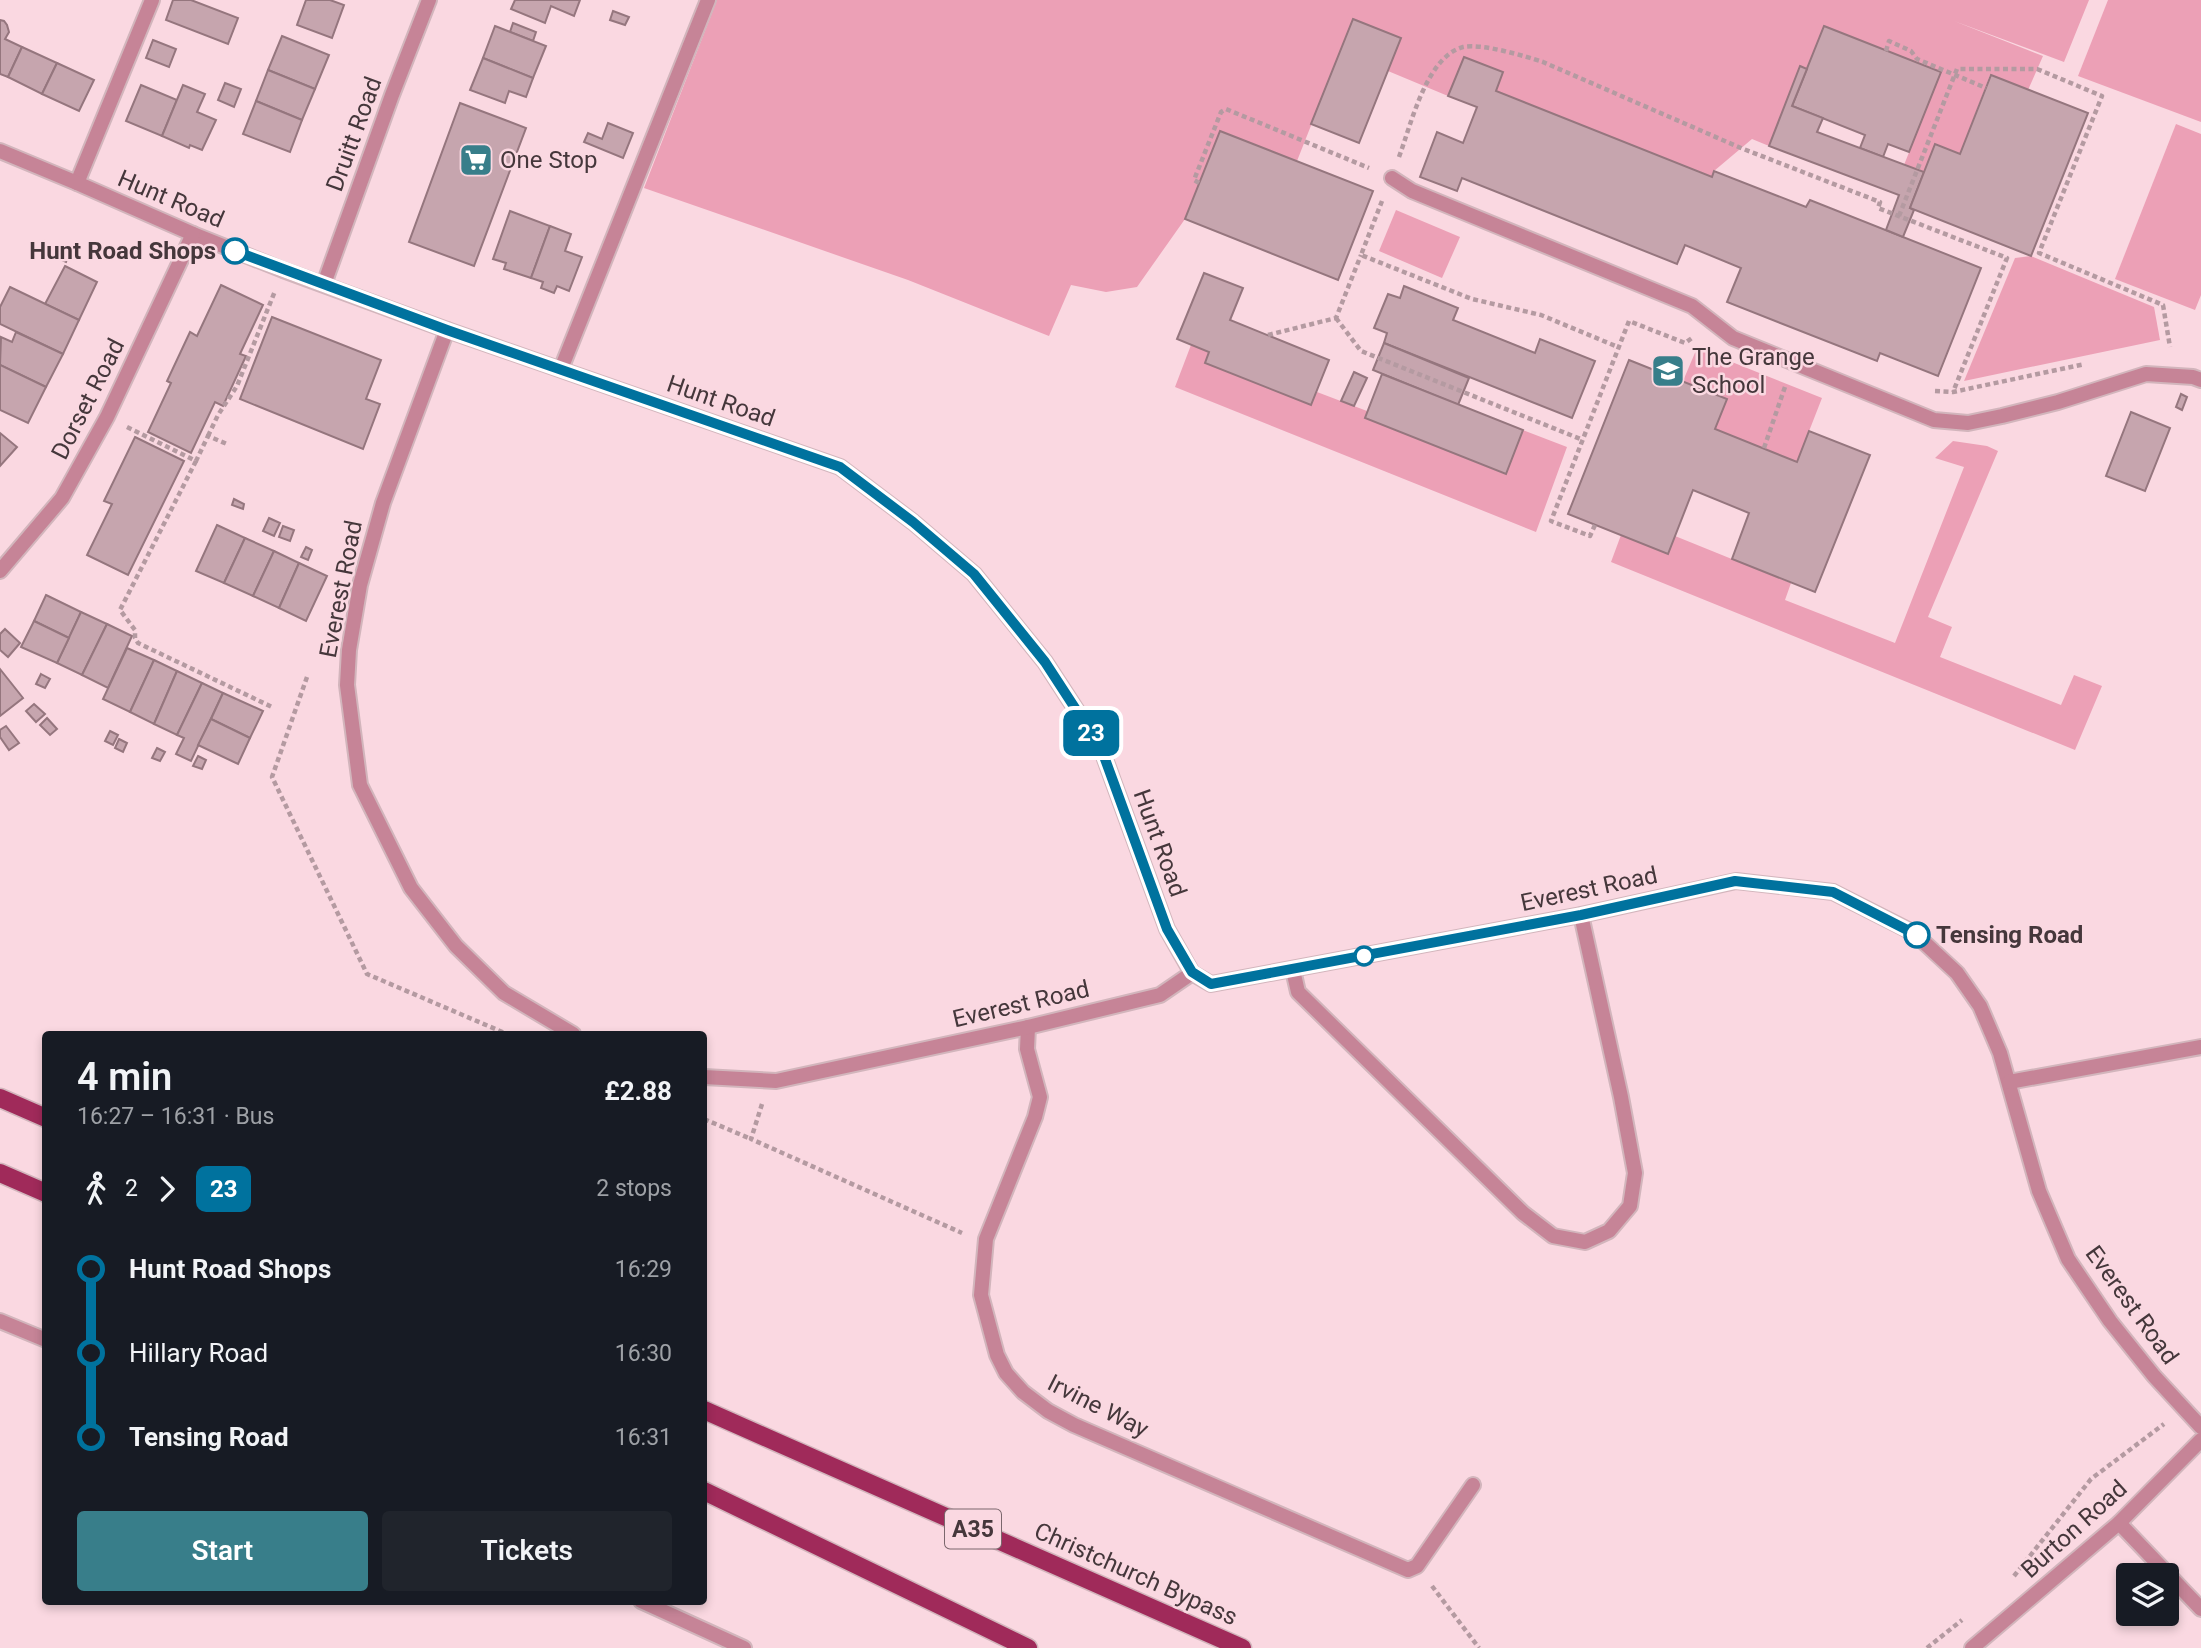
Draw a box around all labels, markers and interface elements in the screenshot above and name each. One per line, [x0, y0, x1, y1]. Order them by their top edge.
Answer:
street label: Druitt Road [320, 73, 388, 195]
supermarket icon: One Stop [457, 141, 495, 179]
place label: One Stop [500, 146, 597, 174]
street label: Hunt Road [114, 164, 228, 234]
place label: Hunt Road Shops [29, 237, 216, 265]
marker: Hunt Road Shops [222, 238, 248, 264]
street label: Dorset Road [46, 334, 130, 464]
place label: The Grange School [1692, 343, 1815, 399]
school or university icon: The Grange School [1649, 352, 1687, 390]
street label: Hunt Road [663, 369, 779, 433]
street label: Everest Road [314, 518, 368, 660]
line badge: 23 [1060, 710, 1122, 756]
text: 23 [1077, 719, 1105, 747]
street label: Hunt Road [1128, 785, 1192, 901]
street label: Everest Road [1518, 861, 1660, 917]
place label: Tensing Road [1936, 921, 2083, 949]
marker: Tensing Road [1904, 922, 1930, 948]
unlabelled marker [1354, 946, 1374, 966]
street label: Everest Road [950, 975, 1092, 1033]
text: 4 min [77, 1055, 172, 1099]
text: £2.88 [604, 1076, 672, 1106]
text: 16:27 – 16:31 · Bus [77, 1103, 274, 1130]
icon: walk [77, 1170, 115, 1208]
icon: forward [148, 1170, 186, 1208]
text: 2 [125, 1175, 138, 1202]
text: 23 [210, 1175, 237, 1203]
text: 2 stops [596, 1175, 672, 1202]
street label: Everest Road [2080, 1240, 2184, 1370]
text: Hunt Road Shops [129, 1254, 331, 1284]
text: 16:29 [615, 1256, 672, 1283]
text: Hillary Road [129, 1338, 268, 1368]
text: 16:30 [615, 1340, 672, 1367]
street label: Irvine Way [1043, 1369, 1154, 1444]
text: Tensing Road [129, 1422, 289, 1452]
text: 16:31 [615, 1424, 672, 1451]
street label: Burton Road [2015, 1474, 2133, 1584]
road number: A35 [945, 1510, 1001, 1548]
button: Start [77, 1511, 368, 1591]
button: Tickets [382, 1511, 672, 1591]
street label: Christchurch Bypass [1030, 1517, 1242, 1631]
map controls [2116, 1563, 2179, 1626]
button: layers [2116, 1563, 2179, 1626]

